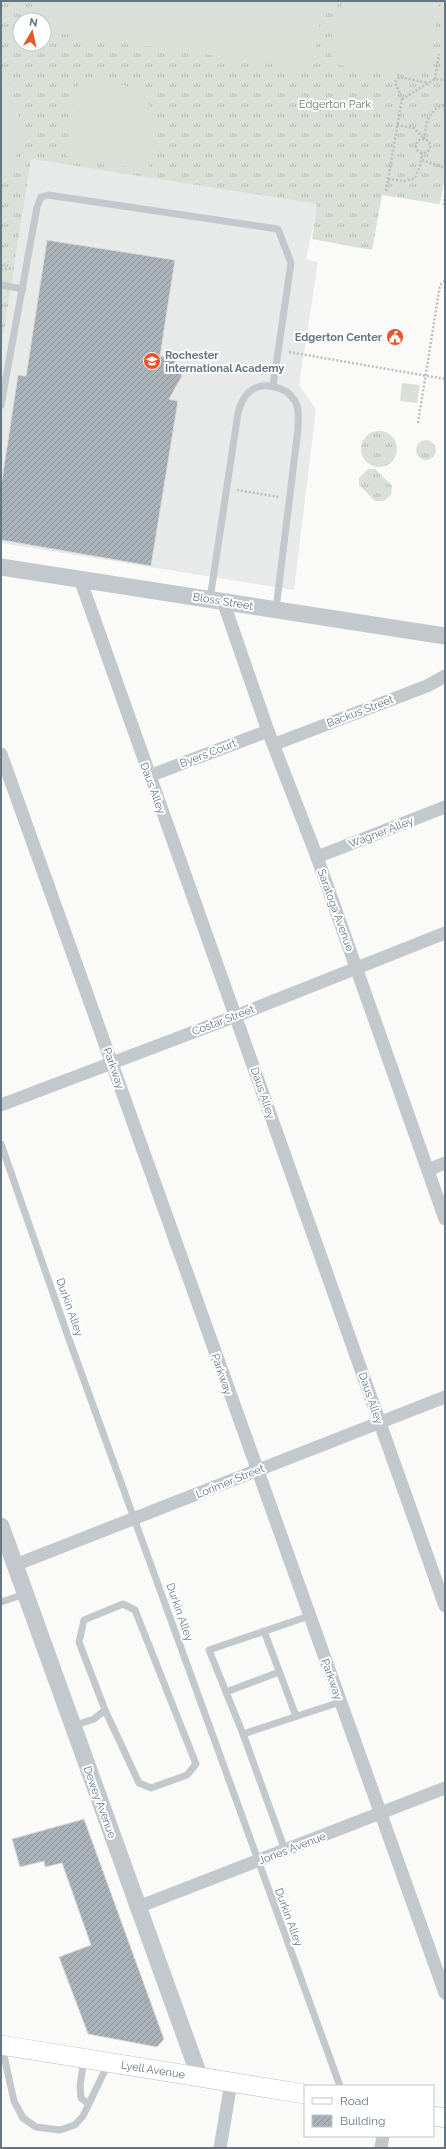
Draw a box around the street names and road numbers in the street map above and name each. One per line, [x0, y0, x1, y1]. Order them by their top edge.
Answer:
street label: Bloss Street [192, 590, 254, 613]
street label: Backus Street [325, 693, 396, 730]
street label: Byers Court [178, 737, 239, 770]
street label: Daus Alley [137, 761, 168, 816]
street label: Wagner Alley [347, 814, 415, 851]
street label: Saratoga Avenue [315, 867, 357, 954]
street label: Costar Street [190, 1002, 257, 1038]
street label: Parkway [100, 1046, 127, 1091]
street label: Daus Alley [248, 1066, 277, 1121]
street label: Durkin Alley [53, 1276, 86, 1338]
street label: Parkway [208, 1352, 235, 1397]
street label: Daus Alley [356, 1371, 385, 1426]
street label: Lorimer Street [194, 1462, 267, 1501]
street label: Durkin Alley [163, 1581, 196, 1643]
street label: Parkway [318, 1657, 345, 1702]
street label: Dewey Avenue [80, 1764, 119, 1841]
street label: Jones Avenue [257, 1829, 328, 1867]
street label: Durkin Alley [272, 1886, 305, 1948]
street label: Lyell Avenue [120, 2058, 186, 2082]

